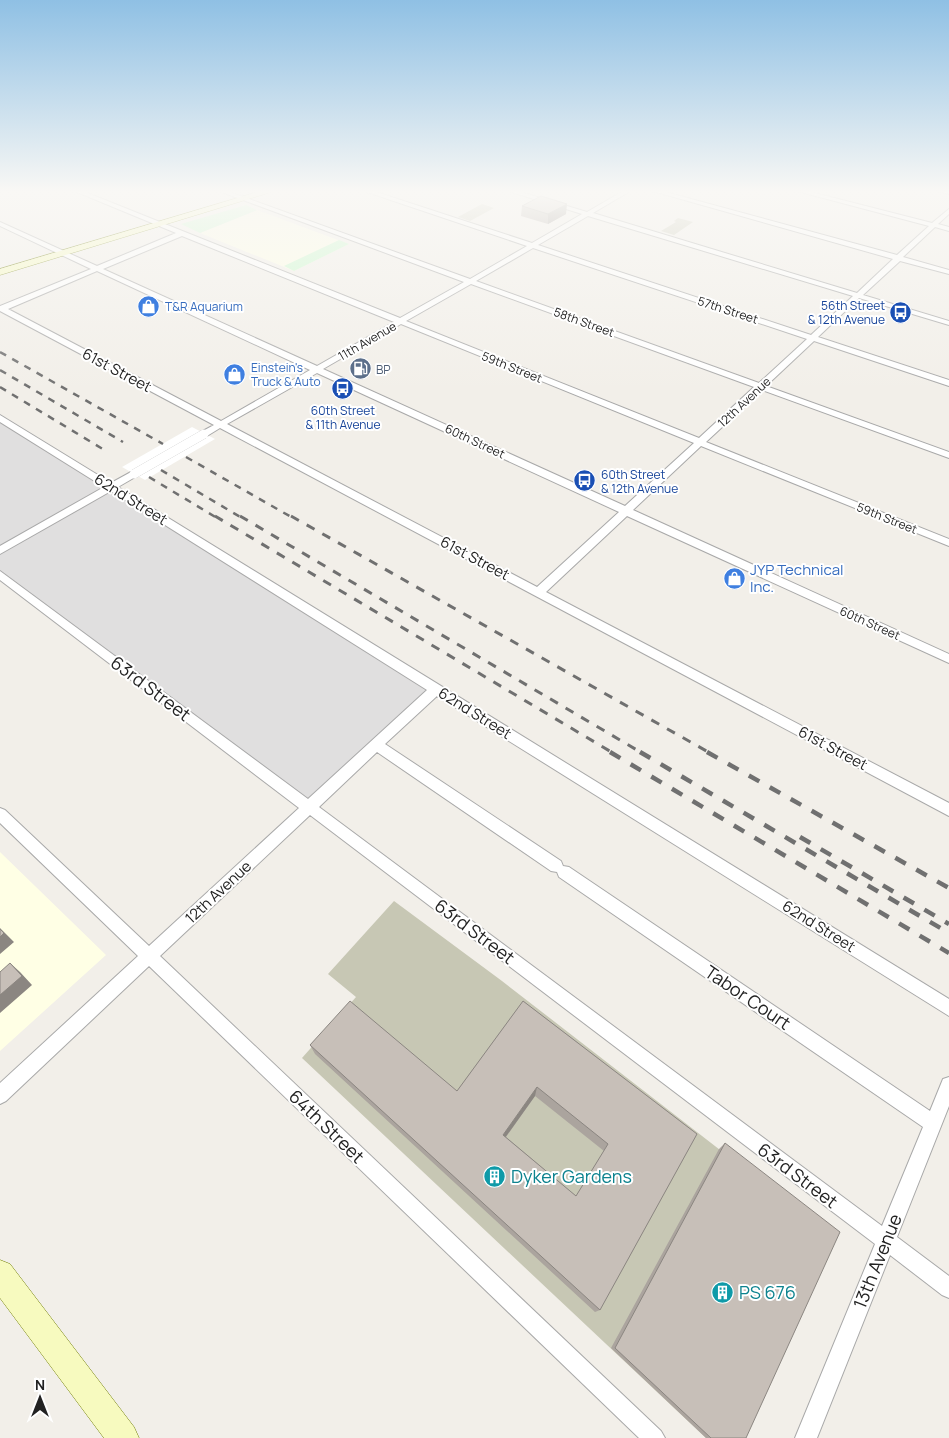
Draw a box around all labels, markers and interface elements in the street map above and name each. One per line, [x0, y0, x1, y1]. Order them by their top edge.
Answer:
street label: 57th Street [696, 292, 761, 328]
shop icon: T&R Aquarium [137, 294, 161, 318]
place label: 56th Street & 12th Avenue [808, 297, 885, 328]
place label: T&R Aquarium [165, 298, 243, 315]
bus stop icon: 56th Street & 12th Avenue [889, 300, 913, 324]
street label: 58th Street [551, 303, 617, 341]
street label: 11th Avenue [335, 317, 399, 365]
street label: 61st Street [79, 343, 155, 397]
street label: 59th Street [479, 347, 545, 387]
fuel station icon: BP [348, 357, 372, 381]
place label: Einstein's Truck & Auto [251, 359, 321, 390]
place label: BP [376, 361, 391, 378]
shop icon: Einstein's Truck & Auto [223, 362, 247, 386]
street label: 12th Avenue [714, 373, 774, 431]
bus stop icon: 60th Street & 11th Avenue [331, 377, 355, 401]
place label: 60th Street & 11th Avenue [306, 402, 381, 433]
street label: 60th Street [442, 420, 508, 462]
place label: 60th Street & 12th Avenue [601, 466, 678, 497]
street label: 62nd Street [90, 468, 172, 530]
bus stop icon: 60th Street & 12th Avenue [573, 469, 597, 493]
street label: 59th Street [854, 498, 920, 538]
street label: 61st Street [437, 531, 513, 585]
place label: JYP Technical Inc. [750, 559, 844, 597]
shop icon: JYP Technical Inc. [722, 566, 746, 590]
street label: 60th Street [837, 602, 903, 644]
street label: 63rd Street [106, 650, 196, 726]
street label: 62nd Street [434, 682, 516, 744]
street label: 61st Street [795, 721, 871, 775]
street label: 12th Avenue [180, 856, 256, 928]
street label: 63rd Street [430, 893, 520, 969]
street label: 62nd Street [778, 895, 860, 957]
street label: Tabor Court [700, 959, 796, 1035]
street label: 64th Street [284, 1084, 370, 1168]
street label: 63rd Street [753, 1137, 843, 1213]
building icon: Dyker Gardens [483, 1164, 507, 1188]
place label: Dyker Gardens [511, 1164, 632, 1188]
street label: 13th Avenue [847, 1210, 907, 1312]
building icon: PS 676 [711, 1280, 735, 1304]
place label: PS 676 [739, 1280, 796, 1304]
north arrow [15, 1373, 65, 1423]
text: N [35, 1375, 45, 1394]

